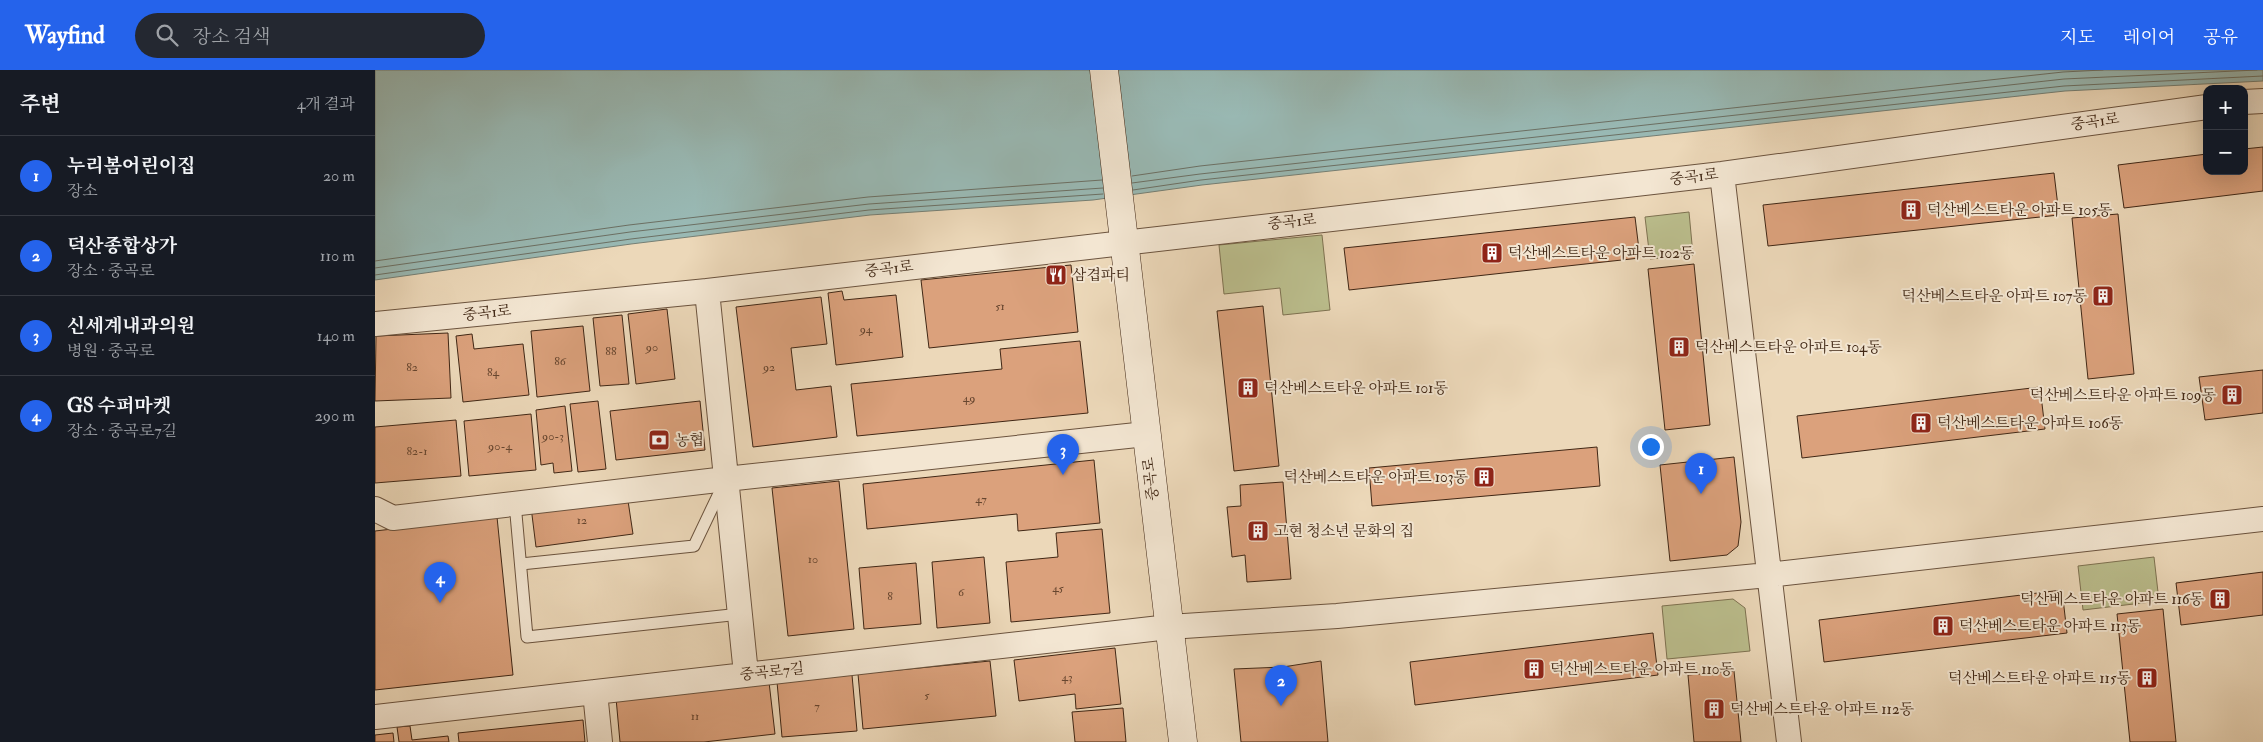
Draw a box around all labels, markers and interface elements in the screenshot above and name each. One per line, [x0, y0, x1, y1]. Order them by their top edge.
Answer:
search box [135, 13, 485, 58]
text: Wayfind [25, 20, 105, 51]
icon: search [153, 21, 181, 49]
text: 장소 검색 [193, 25, 270, 49]
text: 지도 [2060, 26, 2095, 49]
text: 레이어 [2123, 26, 2175, 49]
text: 공유 [2203, 26, 2238, 49]
map controls [2203, 85, 2248, 175]
button: + [2203, 85, 2248, 130]
text: 주변 [20, 91, 61, 118]
text: 4개 결과 [297, 94, 355, 114]
street label: 중곡1로 [2070, 109, 2121, 135]
button: − [2203, 130, 2248, 175]
text: 누리봄어린이집 [67, 154, 195, 178]
street label: 중곡1로 [1669, 165, 1720, 189]
text: 1 [33, 166, 39, 186]
text: 20 m [323, 166, 355, 186]
text: 장소 [67, 181, 98, 201]
building icon: 덕산베스트타운 아파트 105동 [1899, 198, 1923, 222]
place label: 덕산베스트타운 아파트 105동 [1927, 201, 2113, 220]
street label: 중곡1로 [1267, 210, 1318, 234]
text: 덕산종합상가 [67, 234, 177, 258]
building icon: 덕산베스트타운 아파트 102동 [1480, 241, 1504, 265]
place label: 덕산베스트타운 아파트 102동 [1508, 244, 1695, 263]
text: 2 [32, 246, 40, 266]
text: 110 m [320, 246, 355, 266]
street label: 중곡1로 [864, 257, 915, 281]
text: 장소 · 중곡로 [67, 261, 154, 281]
restaurant icon: 삼겹파티 [1044, 263, 1068, 287]
place label: 삼겹파티 [1072, 266, 1130, 285]
building icon: 덕산베스트타운 아파트 107동 [2091, 284, 2115, 308]
place label: 덕산베스트타운 아파트 107동 [1901, 287, 2088, 306]
house number: 51 [995, 299, 1005, 314]
street label: 중곡1로 [462, 301, 513, 325]
text: 신세계내과의원 [67, 314, 195, 338]
house number: 94 [859, 322, 873, 337]
text: 3 [33, 326, 39, 346]
text: 140 m [317, 326, 355, 346]
building icon: 덕산베스트타운 아파트 104동 [1667, 335, 1691, 359]
place label: 덕산베스트타운 아파트 104동 [1695, 338, 1882, 357]
house number: 90 [645, 340, 658, 355]
text: 병원 · 중곡로 [67, 341, 154, 361]
house number: 88 [605, 344, 617, 359]
house number: 86 [554, 354, 567, 369]
house number: 82 [406, 360, 418, 375]
house number: 92 [762, 360, 775, 375]
house number: 84 [487, 365, 500, 380]
building icon: 덕산베스트타운 아파트 101동 [1236, 376, 1260, 400]
place label: 덕산베스트타운 아파트 101동 [1264, 379, 1448, 398]
building icon: 덕산베스트타운 아파트 109동 [2220, 383, 2244, 407]
place label: 덕산베스트타운 아파트 109동 [2030, 386, 2216, 405]
house number: 49 [963, 391, 975, 406]
text: GS 수퍼마켓 [67, 394, 171, 418]
text: 4 [32, 406, 40, 426]
text: 290 m [315, 406, 355, 426]
building icon: 덕산베스트타운 아파트 106동 [1909, 411, 1933, 435]
place label: 덕산베스트타운 아파트 106동 [1937, 414, 2124, 433]
text: 장소 · 중곡로7길 [67, 421, 177, 441]
bank icon: 농협 [647, 428, 671, 452]
house number: 90-3 [541, 429, 564, 444]
place label: 농협 [675, 431, 704, 450]
pin: 3 [1047, 434, 1079, 475]
your location [1638, 434, 1664, 460]
house number: 90-4 [487, 439, 512, 454]
house number: 82-1 [406, 444, 428, 459]
pin: 1 [1685, 453, 1717, 494]
street label: 중곡로 [1139, 456, 1163, 502]
building icon: 덕산베스트타운 아파트 103동 [1472, 465, 1496, 489]
place label: 덕산베스트타운 아파트 103동 [1284, 468, 1469, 487]
house number: 47 [975, 492, 987, 507]
house number: 12 [577, 513, 587, 528]
building icon: 고현 청소년 문화의 집 [1246, 519, 1270, 543]
place label: 고현 청소년 문화의 집 [1274, 522, 1414, 541]
house number: 10 [808, 552, 818, 567]
pin: 4 [424, 562, 456, 603]
house number: 45 [1052, 581, 1065, 596]
house number: 6 [958, 585, 965, 600]
building icon: 덕산베스트타운 아파트 116동 [2208, 587, 2232, 611]
house number: 8 [887, 589, 893, 604]
place label: 덕산베스트타운 아파트 116동 [2020, 590, 2205, 609]
building icon: 덕산베스트타운 아파트 113동 [1931, 614, 1955, 638]
place label: 덕산베스트타운 아파트 113동 [1959, 617, 2142, 636]
building icon: 덕산베스트타운 아파트 110동 [1522, 657, 1546, 681]
street label: 중곡로7길 [739, 659, 805, 685]
place label: 덕산베스트타운 아파트 110동 [1550, 660, 1735, 679]
pin: 2 [1265, 665, 1297, 706]
building icon: 덕산베스트타운 아파트 115동 [2135, 666, 2159, 690]
place label: 덕산베스트타운 아파트 115동 [1948, 669, 2132, 688]
house number: 43 [1061, 670, 1073, 685]
house number: 5 [924, 688, 930, 703]
building icon: 덕산베스트타운 아파트 112동 [1702, 697, 1726, 721]
house number: 7 [814, 699, 820, 714]
place label: 덕산베스트타운 아파트 112동 [1730, 700, 1915, 719]
house number: 11 [691, 709, 699, 724]

